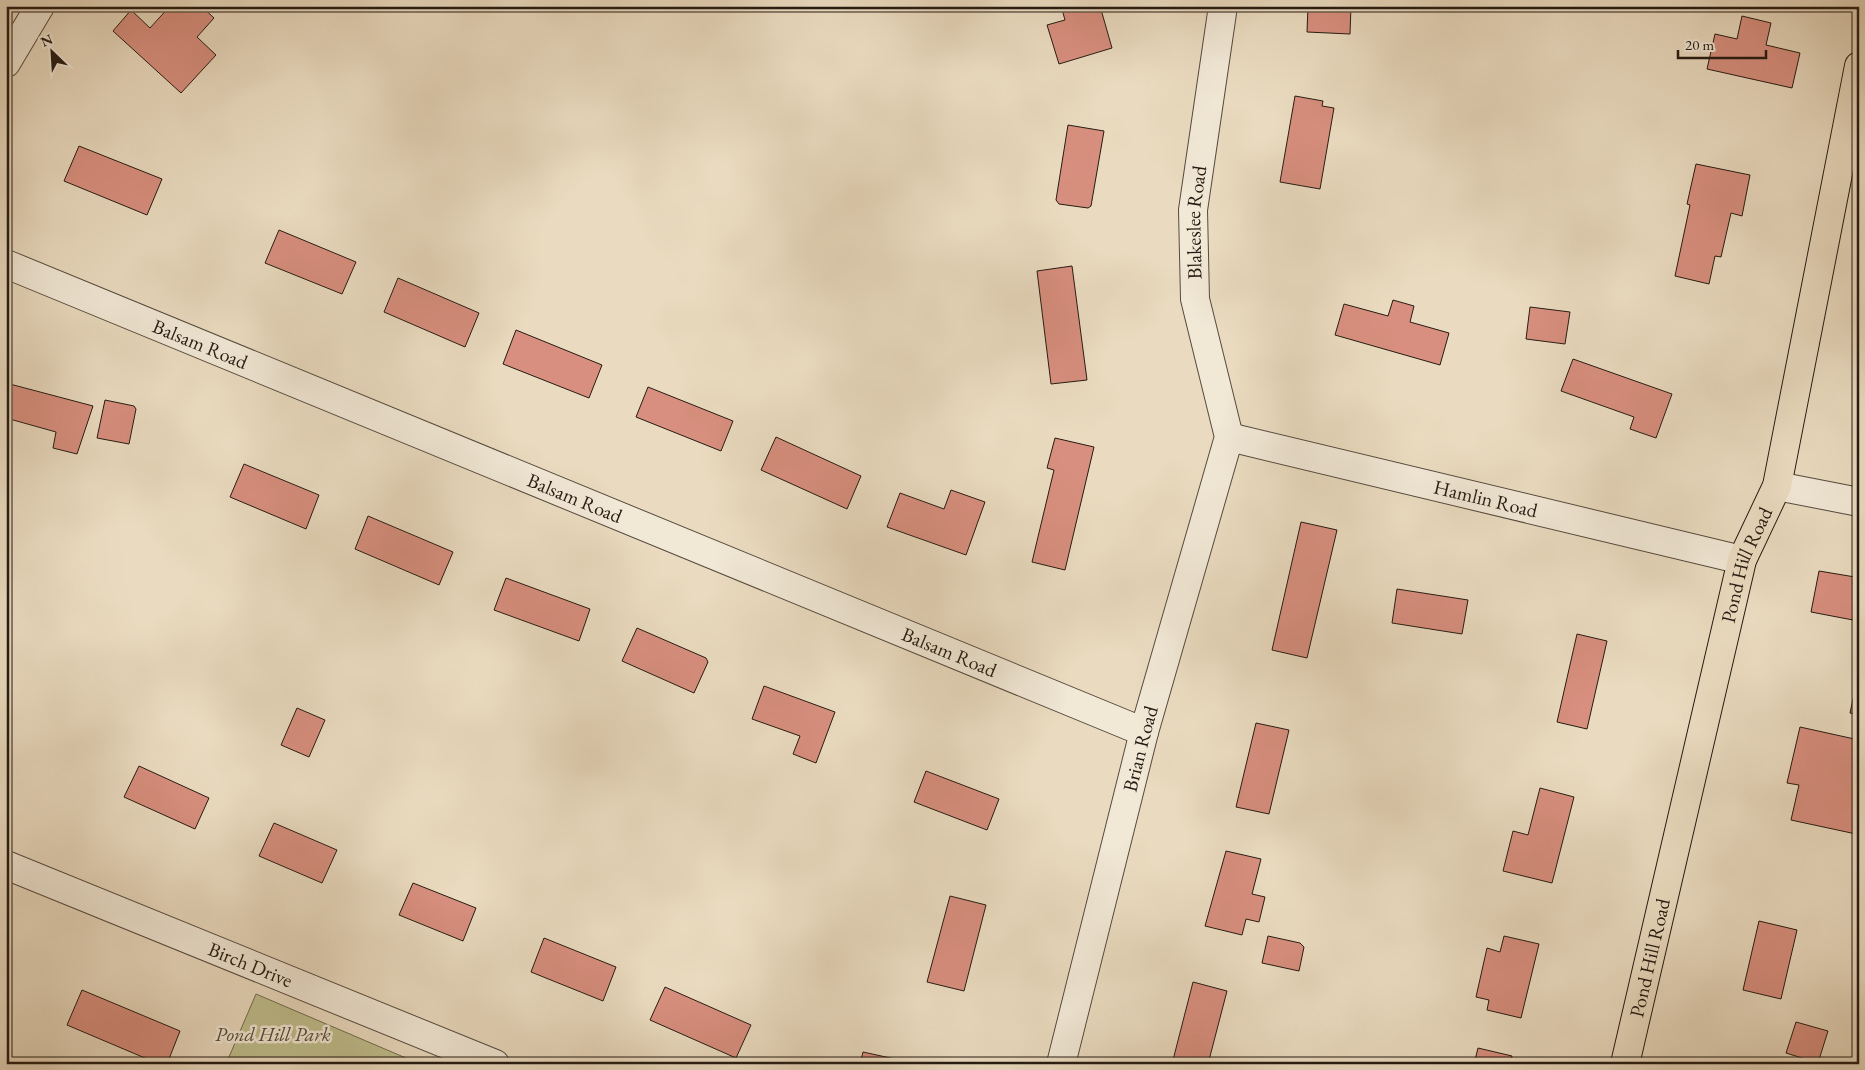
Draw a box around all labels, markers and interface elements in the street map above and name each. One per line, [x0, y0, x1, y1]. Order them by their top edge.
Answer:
north arrow [28, 28, 78, 78]
scale bar [1678, 28, 1765, 60]
text: N [38, 29, 56, 51]
text: 20 m [1685, 35, 1714, 54]
street label: Blakeslee Road [1180, 163, 1213, 280]
street label: Balsam Road [149, 313, 252, 375]
street label: Balsam Road [523, 467, 627, 529]
street label: Hamlin Road [1431, 474, 1541, 524]
street label: Pond Hill Road [1715, 502, 1779, 625]
street label: Balsam Road [898, 621, 1002, 683]
street label: Brian Road [1117, 702, 1164, 794]
street label: Pond Hill Road [1623, 895, 1676, 1020]
street label: Birch Drive [205, 936, 297, 993]
park label: Pond Hill Park [215, 1021, 331, 1047]

